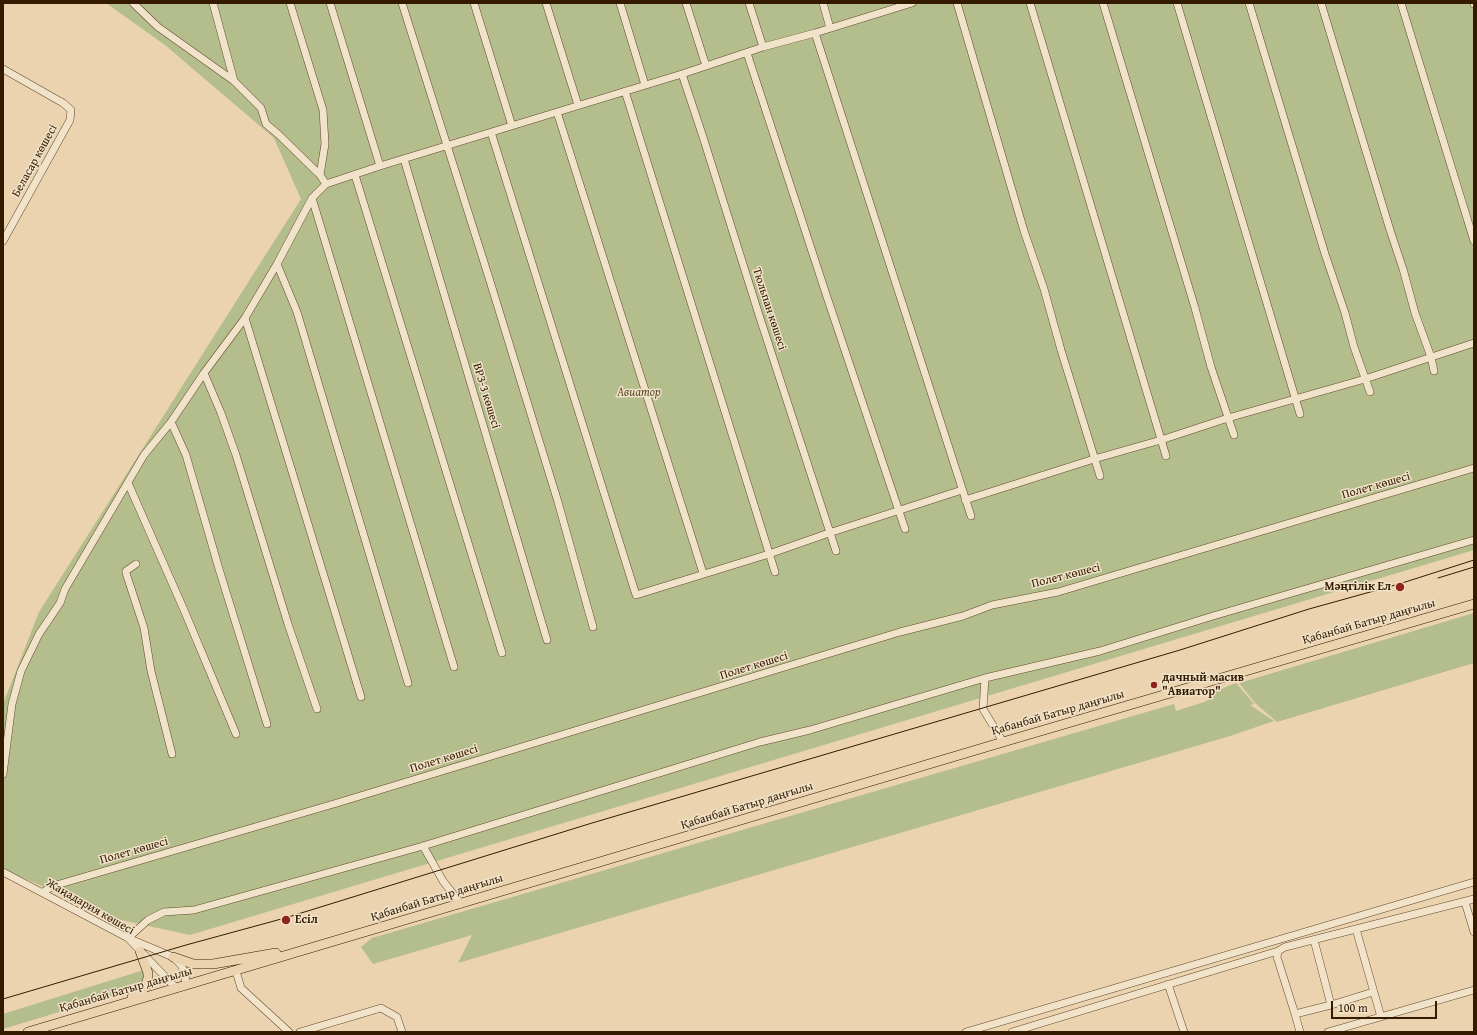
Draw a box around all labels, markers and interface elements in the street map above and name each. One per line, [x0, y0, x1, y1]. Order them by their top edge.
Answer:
street label: Беласар көшесі [9, 122, 61, 200]
street label: Тюльпан көшесі [749, 266, 789, 352]
street label: ВРЗ-3 көшесі [469, 361, 503, 431]
park label: Авиатор [617, 386, 661, 400]
street label: Полет көшесі [1340, 469, 1412, 503]
street label: Полет көшесі [1030, 561, 1102, 591]
place label: Мәңгілік Ел [1324, 580, 1391, 594]
marker: Мәңгілік Ел [1394, 581, 1406, 593]
street label: Қабанбай Батыр даңғылы [1301, 596, 1437, 648]
street label: Полет көшесі [718, 649, 790, 683]
place label: дачный масив "Авиатор" [1162, 671, 1244, 699]
marker: дачный масив "Авиатор" [1149, 680, 1159, 690]
street label: Қабанбай Батыр даңғылы [990, 687, 1126, 739]
street label: Полет көшесі [408, 742, 480, 776]
street label: Қабанбай Батыр даңғылы [679, 779, 815, 833]
street label: Полет көшесі [98, 834, 170, 868]
street label: Қабанбай Батыр даңғылы [369, 871, 505, 925]
street label: Жаңадария көшесі [43, 876, 137, 938]
place label: Есіл [295, 913, 318, 927]
marker: Есіл [280, 914, 292, 926]
street label: Қабанбай Батыр даңғылы [58, 964, 194, 1016]
scale bar [1333, 993, 1439, 1019]
text: 100 m [1338, 999, 1368, 1016]

